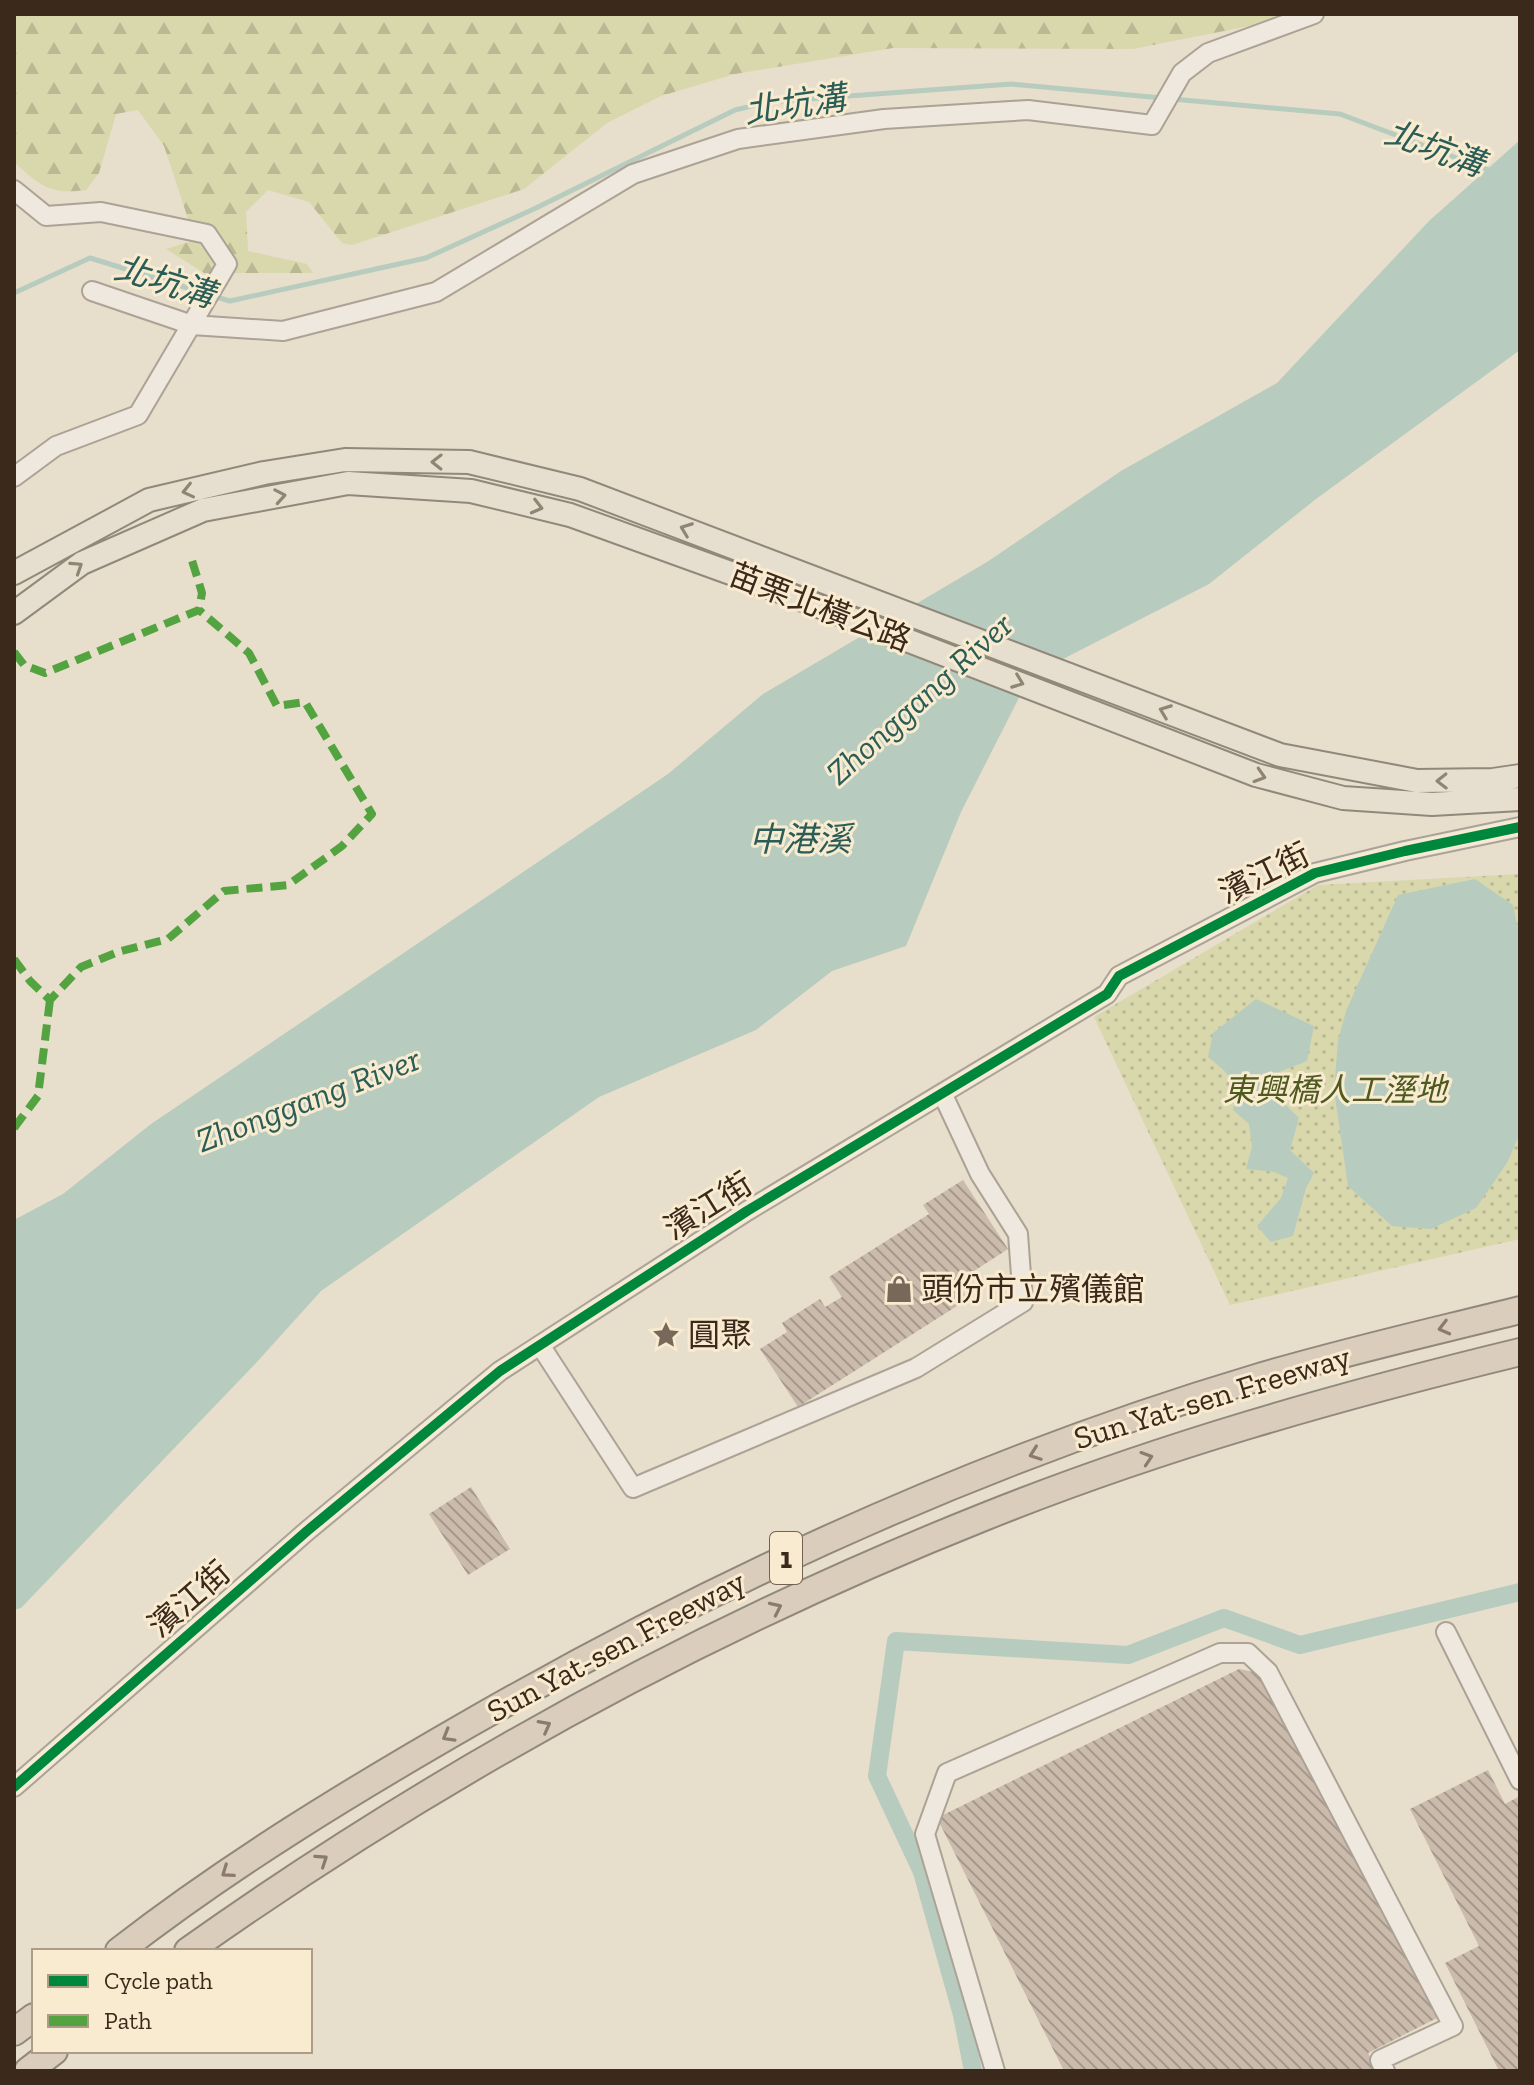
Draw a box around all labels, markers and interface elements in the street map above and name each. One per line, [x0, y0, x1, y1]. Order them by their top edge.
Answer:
water label: 北坑溝 [742, 77, 852, 132]
water label: 北坑溝 [1380, 112, 1494, 187]
water label: 北坑溝 [110, 247, 223, 317]
one-way arrow [430, 453, 443, 471]
one-way arrow [182, 482, 196, 499]
one-way arrow [273, 488, 287, 505]
one-way arrow [530, 497, 543, 514]
one-way arrow [680, 522, 694, 539]
street label: 苗栗北橫公路 [724, 555, 916, 659]
one-way arrow [69, 562, 83, 577]
water label: Zhonggang River [818, 604, 1021, 793]
one-way arrow [1010, 672, 1024, 689]
one-way arrow [1159, 704, 1173, 721]
one-way arrow [1253, 766, 1267, 782]
one-way arrow [1435, 772, 1448, 789]
water label: 中港溪 [749, 819, 855, 860]
street label: 濱江街 [1213, 835, 1315, 911]
water label: Zhonggang River [190, 1038, 426, 1161]
park label: 東興橋人工溼地 [1223, 1071, 1450, 1109]
street label: 濱江街 [657, 1164, 759, 1248]
place label: 頭份市立殯儀館 [921, 1270, 1145, 1308]
shop icon: 頭份市立殯儀館 [884, 1274, 914, 1304]
place label: 圓聚 [688, 1316, 752, 1354]
one-way arrow [1438, 1319, 1452, 1336]
place icon: 圓聚 [651, 1320, 681, 1350]
street label: Sun Yat-sen Freeway [1069, 1337, 1355, 1457]
one-way arrow [1029, 1444, 1043, 1461]
one-way arrow [1140, 1451, 1153, 1467]
road number: 1 [770, 1532, 802, 1584]
street label: 濱江街 [140, 1553, 238, 1645]
street label: Sun Yat-sen Freeway [480, 1562, 752, 1730]
one-way arrow [768, 1602, 783, 1618]
one-way arrow [536, 1720, 551, 1735]
one-way arrow [443, 1726, 457, 1742]
one-way arrow [313, 1854, 328, 1869]
one-way arrow [222, 1862, 236, 1877]
legend [32, 1949, 312, 2053]
text: Cycle path [104, 1966, 213, 1995]
text: Path [104, 2006, 152, 2035]

